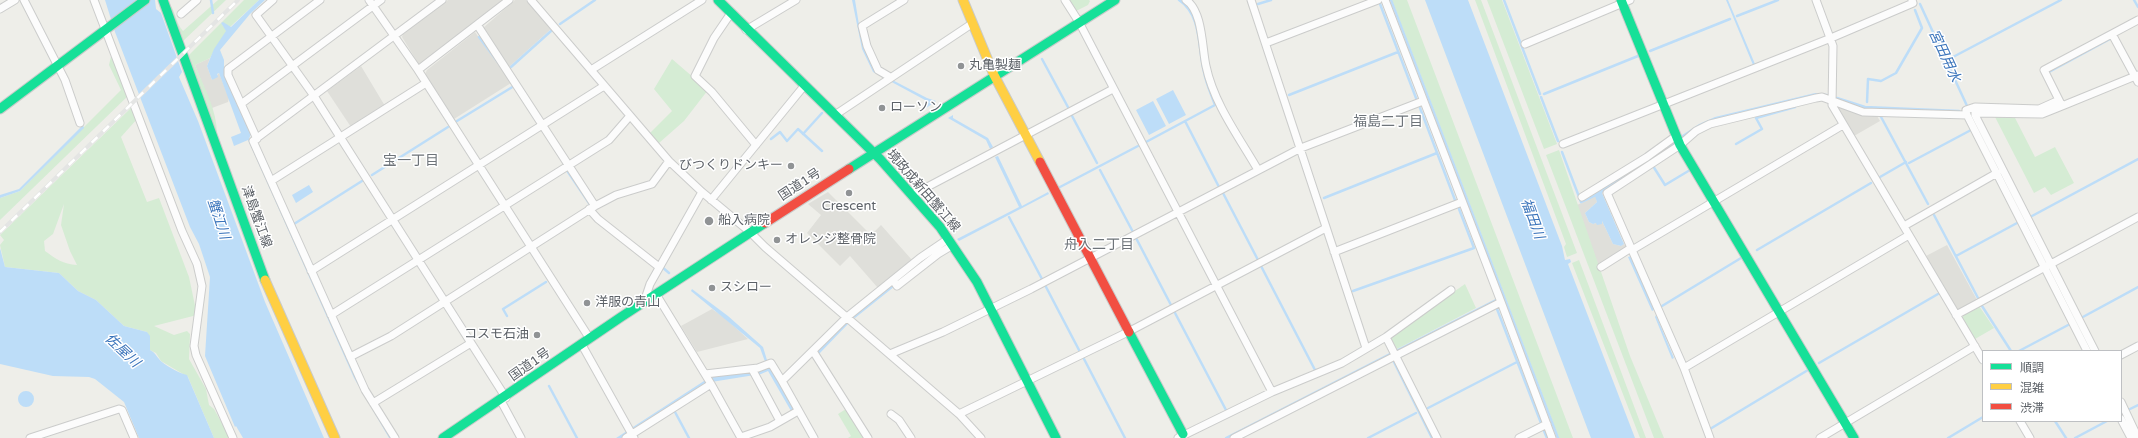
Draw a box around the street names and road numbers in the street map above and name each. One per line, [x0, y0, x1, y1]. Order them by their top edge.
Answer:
street label: 境政成新田蟹江線 [883, 147, 963, 235]
street label: 国道1号 [776, 166, 824, 204]
street label: 津島蟹江線 [238, 184, 274, 250]
street label: 国道1号 [506, 345, 554, 385]

